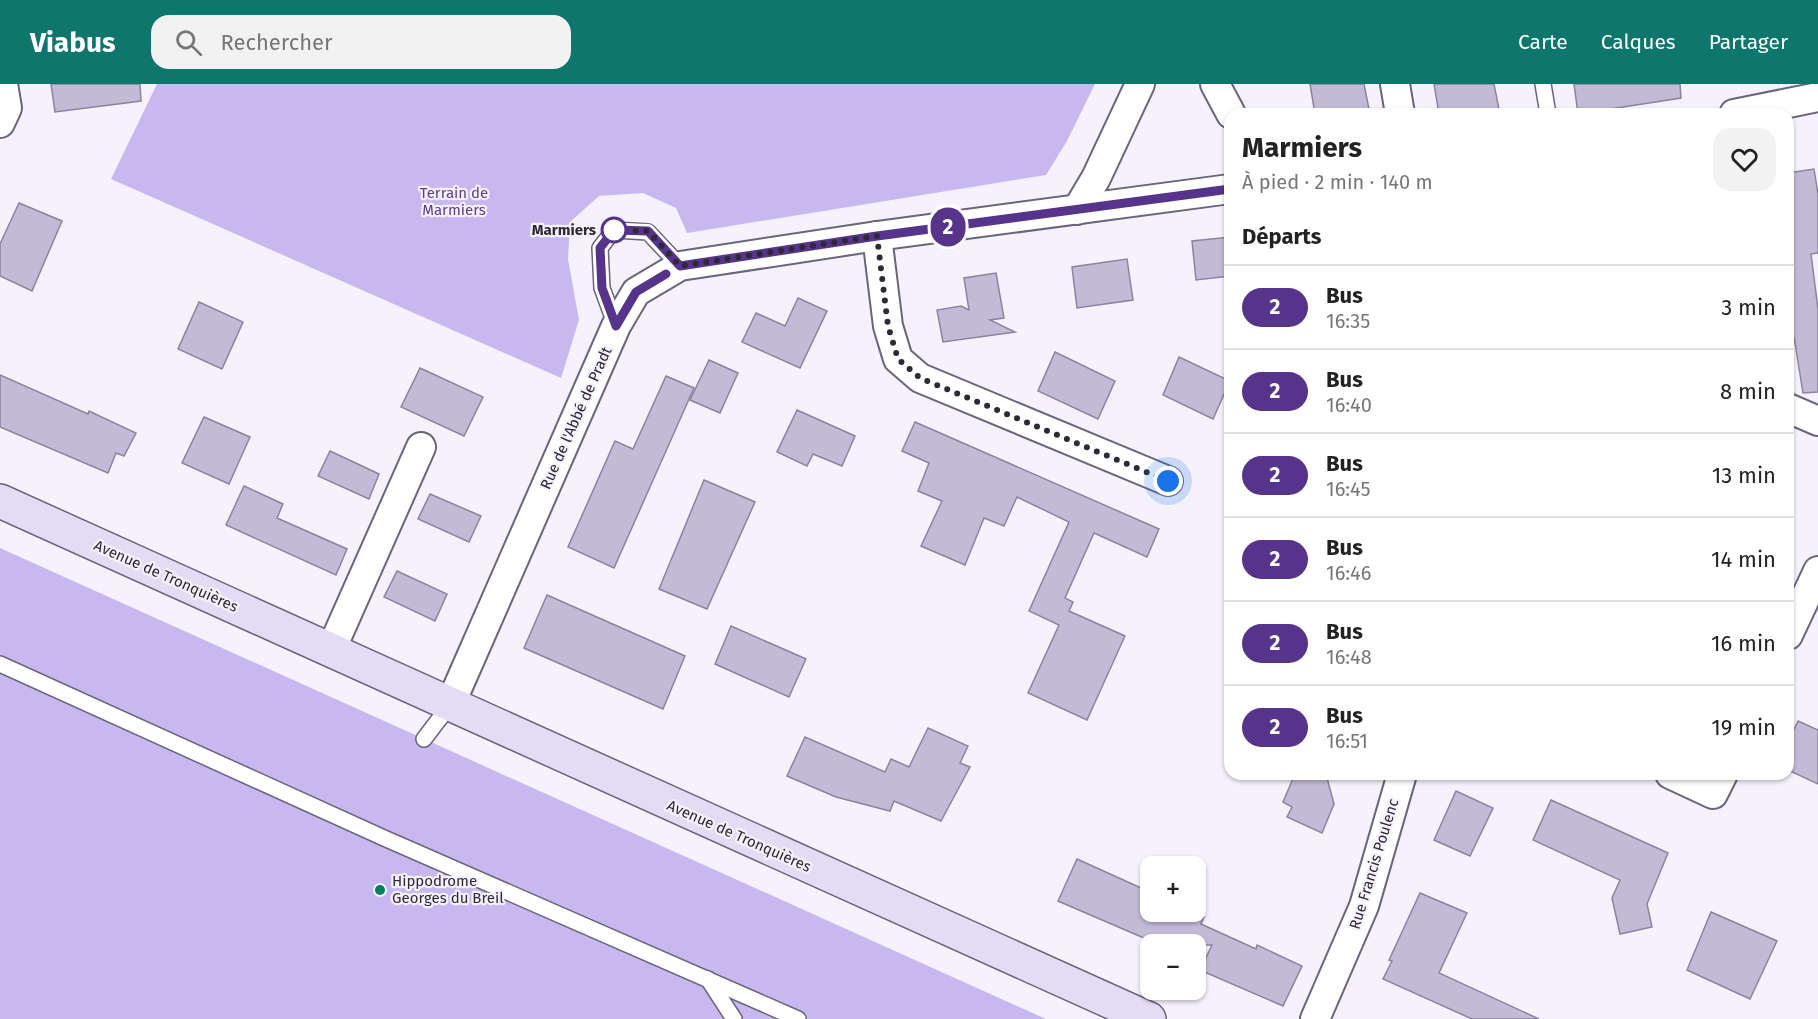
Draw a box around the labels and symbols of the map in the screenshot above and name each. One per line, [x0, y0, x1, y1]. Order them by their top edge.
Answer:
park label: Terrain de Marmiers [420, 184, 488, 219]
line badge: 2 [928, 208, 968, 246]
marker: Marmiers [601, 217, 627, 243]
place label: Marmiers [532, 221, 596, 239]
street label: Rue de l'Abbé de Pradt [536, 343, 616, 492]
your location [1153, 466, 1183, 496]
street label: Avenue de Tronquières [91, 536, 241, 616]
street label: Avenue de Tronquières [664, 796, 814, 876]
street label: Rue Francis Poulenc [1346, 797, 1402, 931]
place label: Hippodrome Georges du Breil [392, 872, 504, 907]
marker: Hippodrome Georges du Breil [373, 883, 387, 897]

